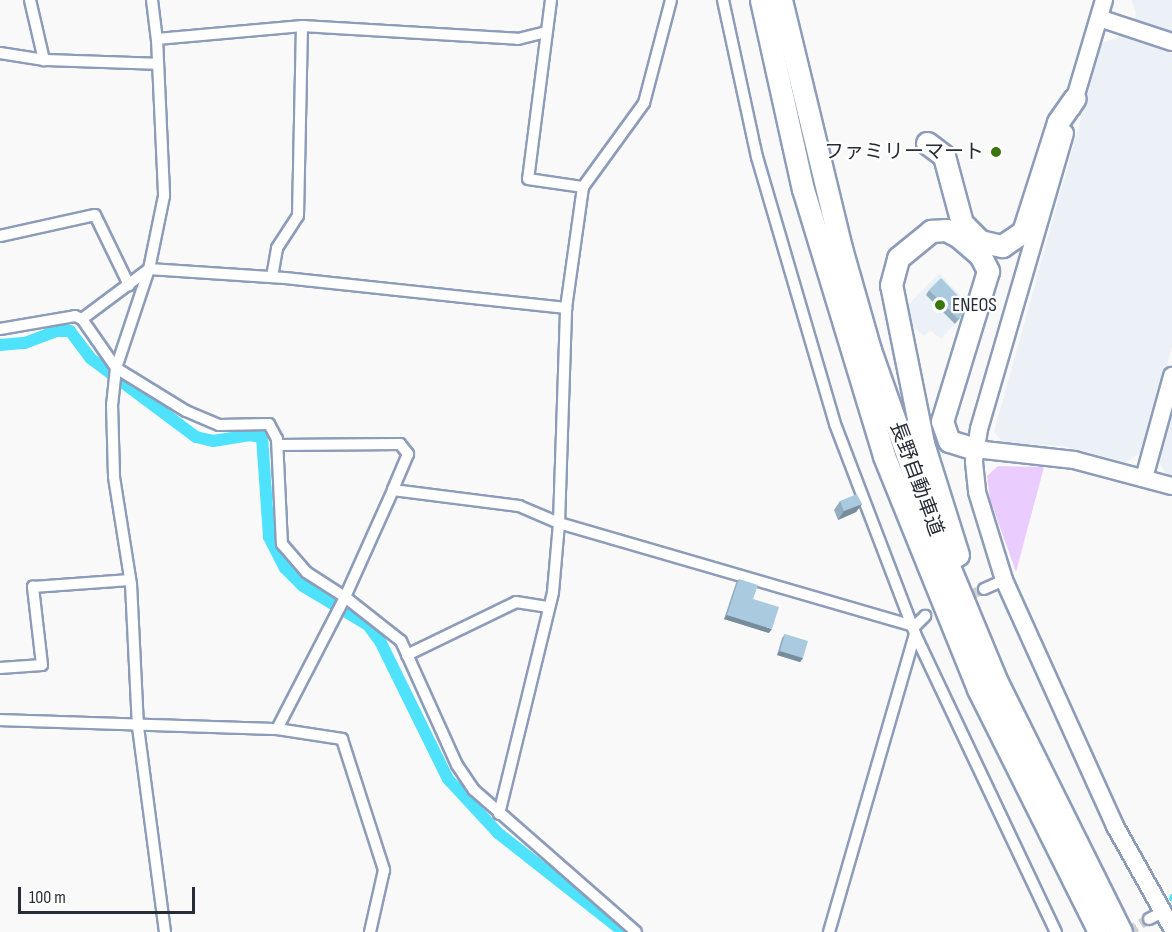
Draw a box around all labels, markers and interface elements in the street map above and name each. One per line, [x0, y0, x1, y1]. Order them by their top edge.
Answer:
place label: ファミリーマート [824, 140, 984, 164]
marker: ファミリーマート [989, 145, 1003, 159]
place label: ENEOS [952, 293, 997, 317]
marker: ENEOS [933, 298, 947, 312]
street label: 長野自動車道 [884, 419, 948, 539]
scale bar [21, 875, 198, 913]
text: 100 m [29, 887, 66, 908]

